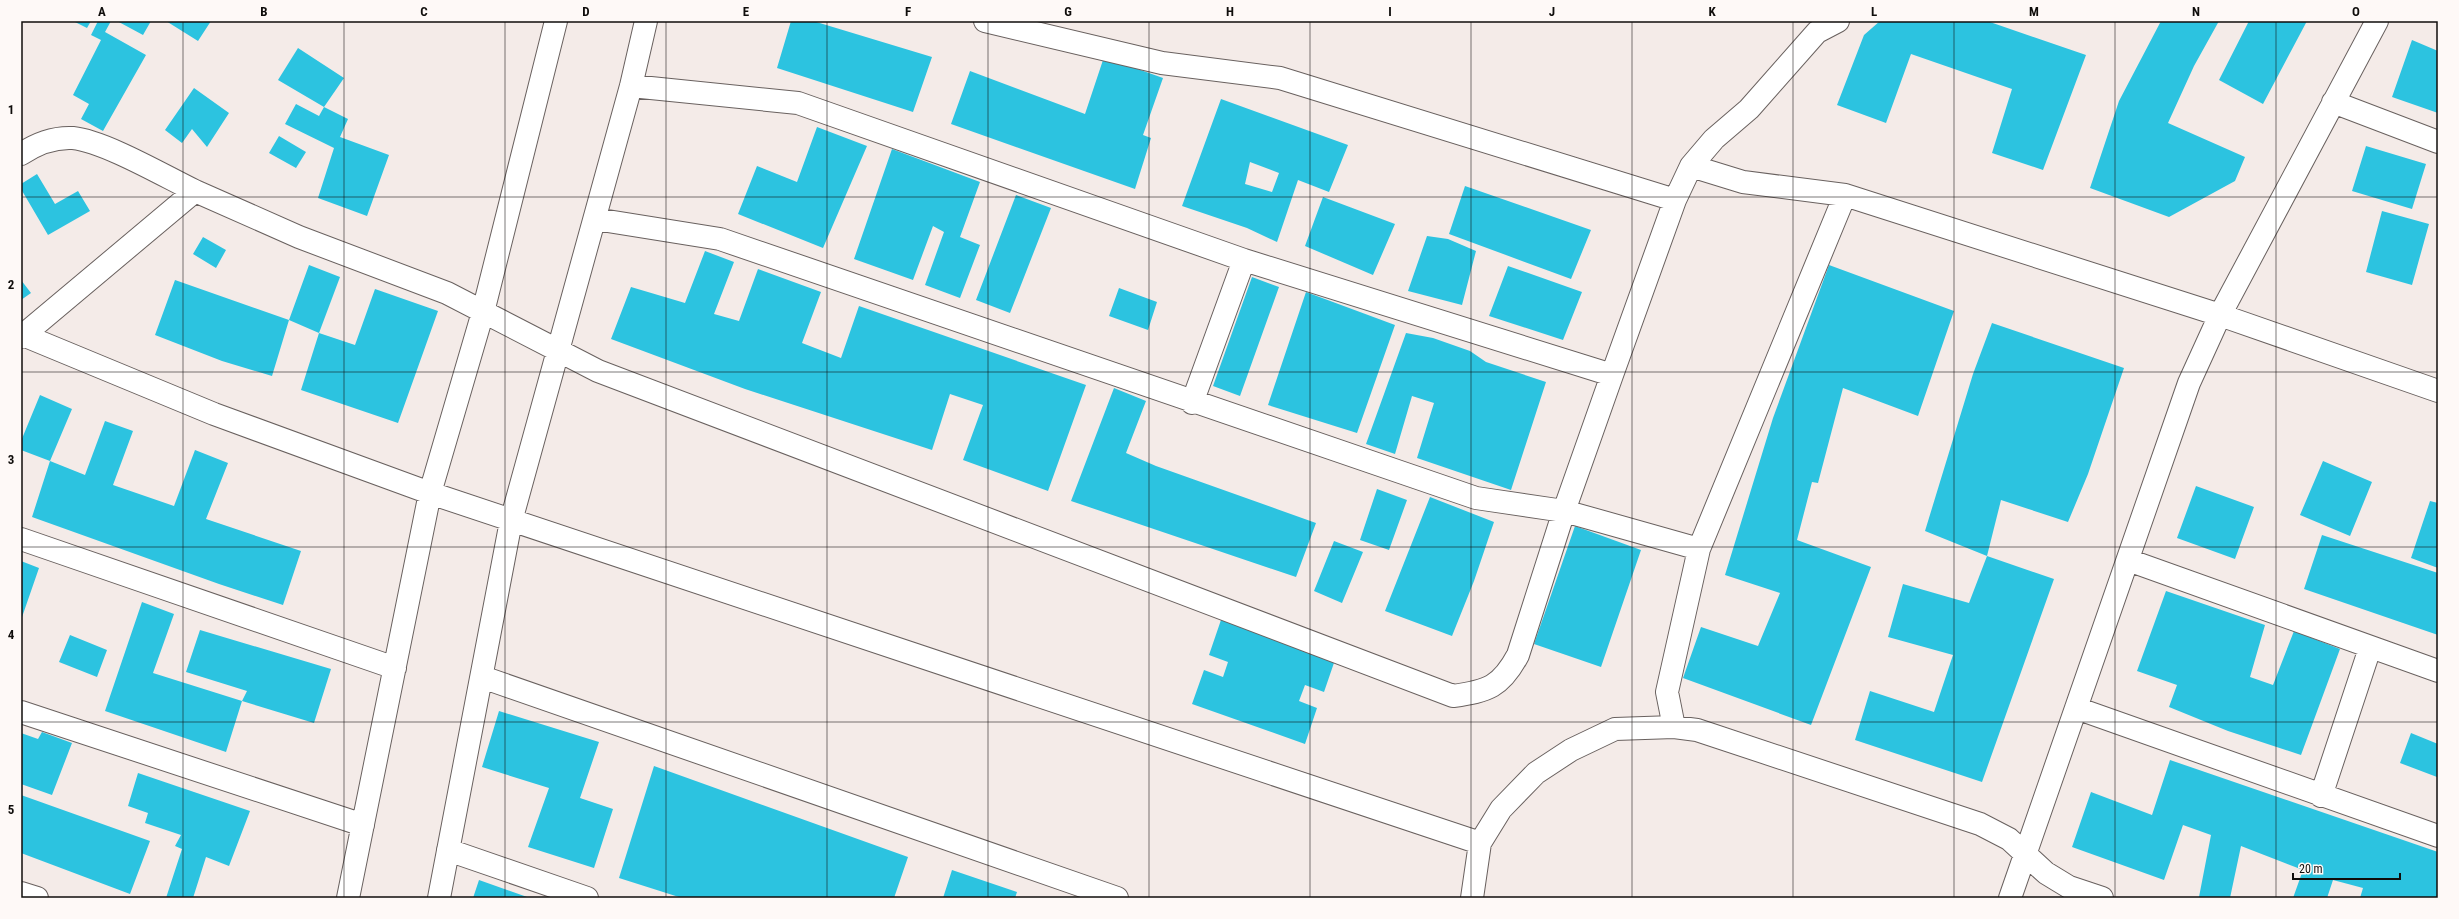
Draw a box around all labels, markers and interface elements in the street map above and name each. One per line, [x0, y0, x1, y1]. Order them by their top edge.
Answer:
text: A [98, 4, 106, 19]
text: B [260, 4, 268, 19]
text: C [420, 4, 428, 19]
text: D [582, 4, 590, 19]
text: E [743, 4, 750, 19]
text: F [905, 4, 911, 19]
text: G [1064, 4, 1072, 19]
text: H [1226, 4, 1234, 19]
text: I [1388, 4, 1392, 19]
text: J [1549, 4, 1555, 19]
text: K [1708, 4, 1716, 19]
text: L [1871, 4, 1877, 19]
text: M [2029, 4, 2039, 19]
text: N [2192, 4, 2200, 19]
text: O [2352, 4, 2360, 19]
text: 1 [8, 102, 14, 117]
text: 2 [8, 277, 15, 292]
text: 3 [8, 452, 14, 467]
text: 4 [8, 627, 15, 642]
text: 5 [8, 802, 15, 817]
scale bar [2293, 855, 2400, 881]
text: 20 m [2299, 862, 2323, 876]

